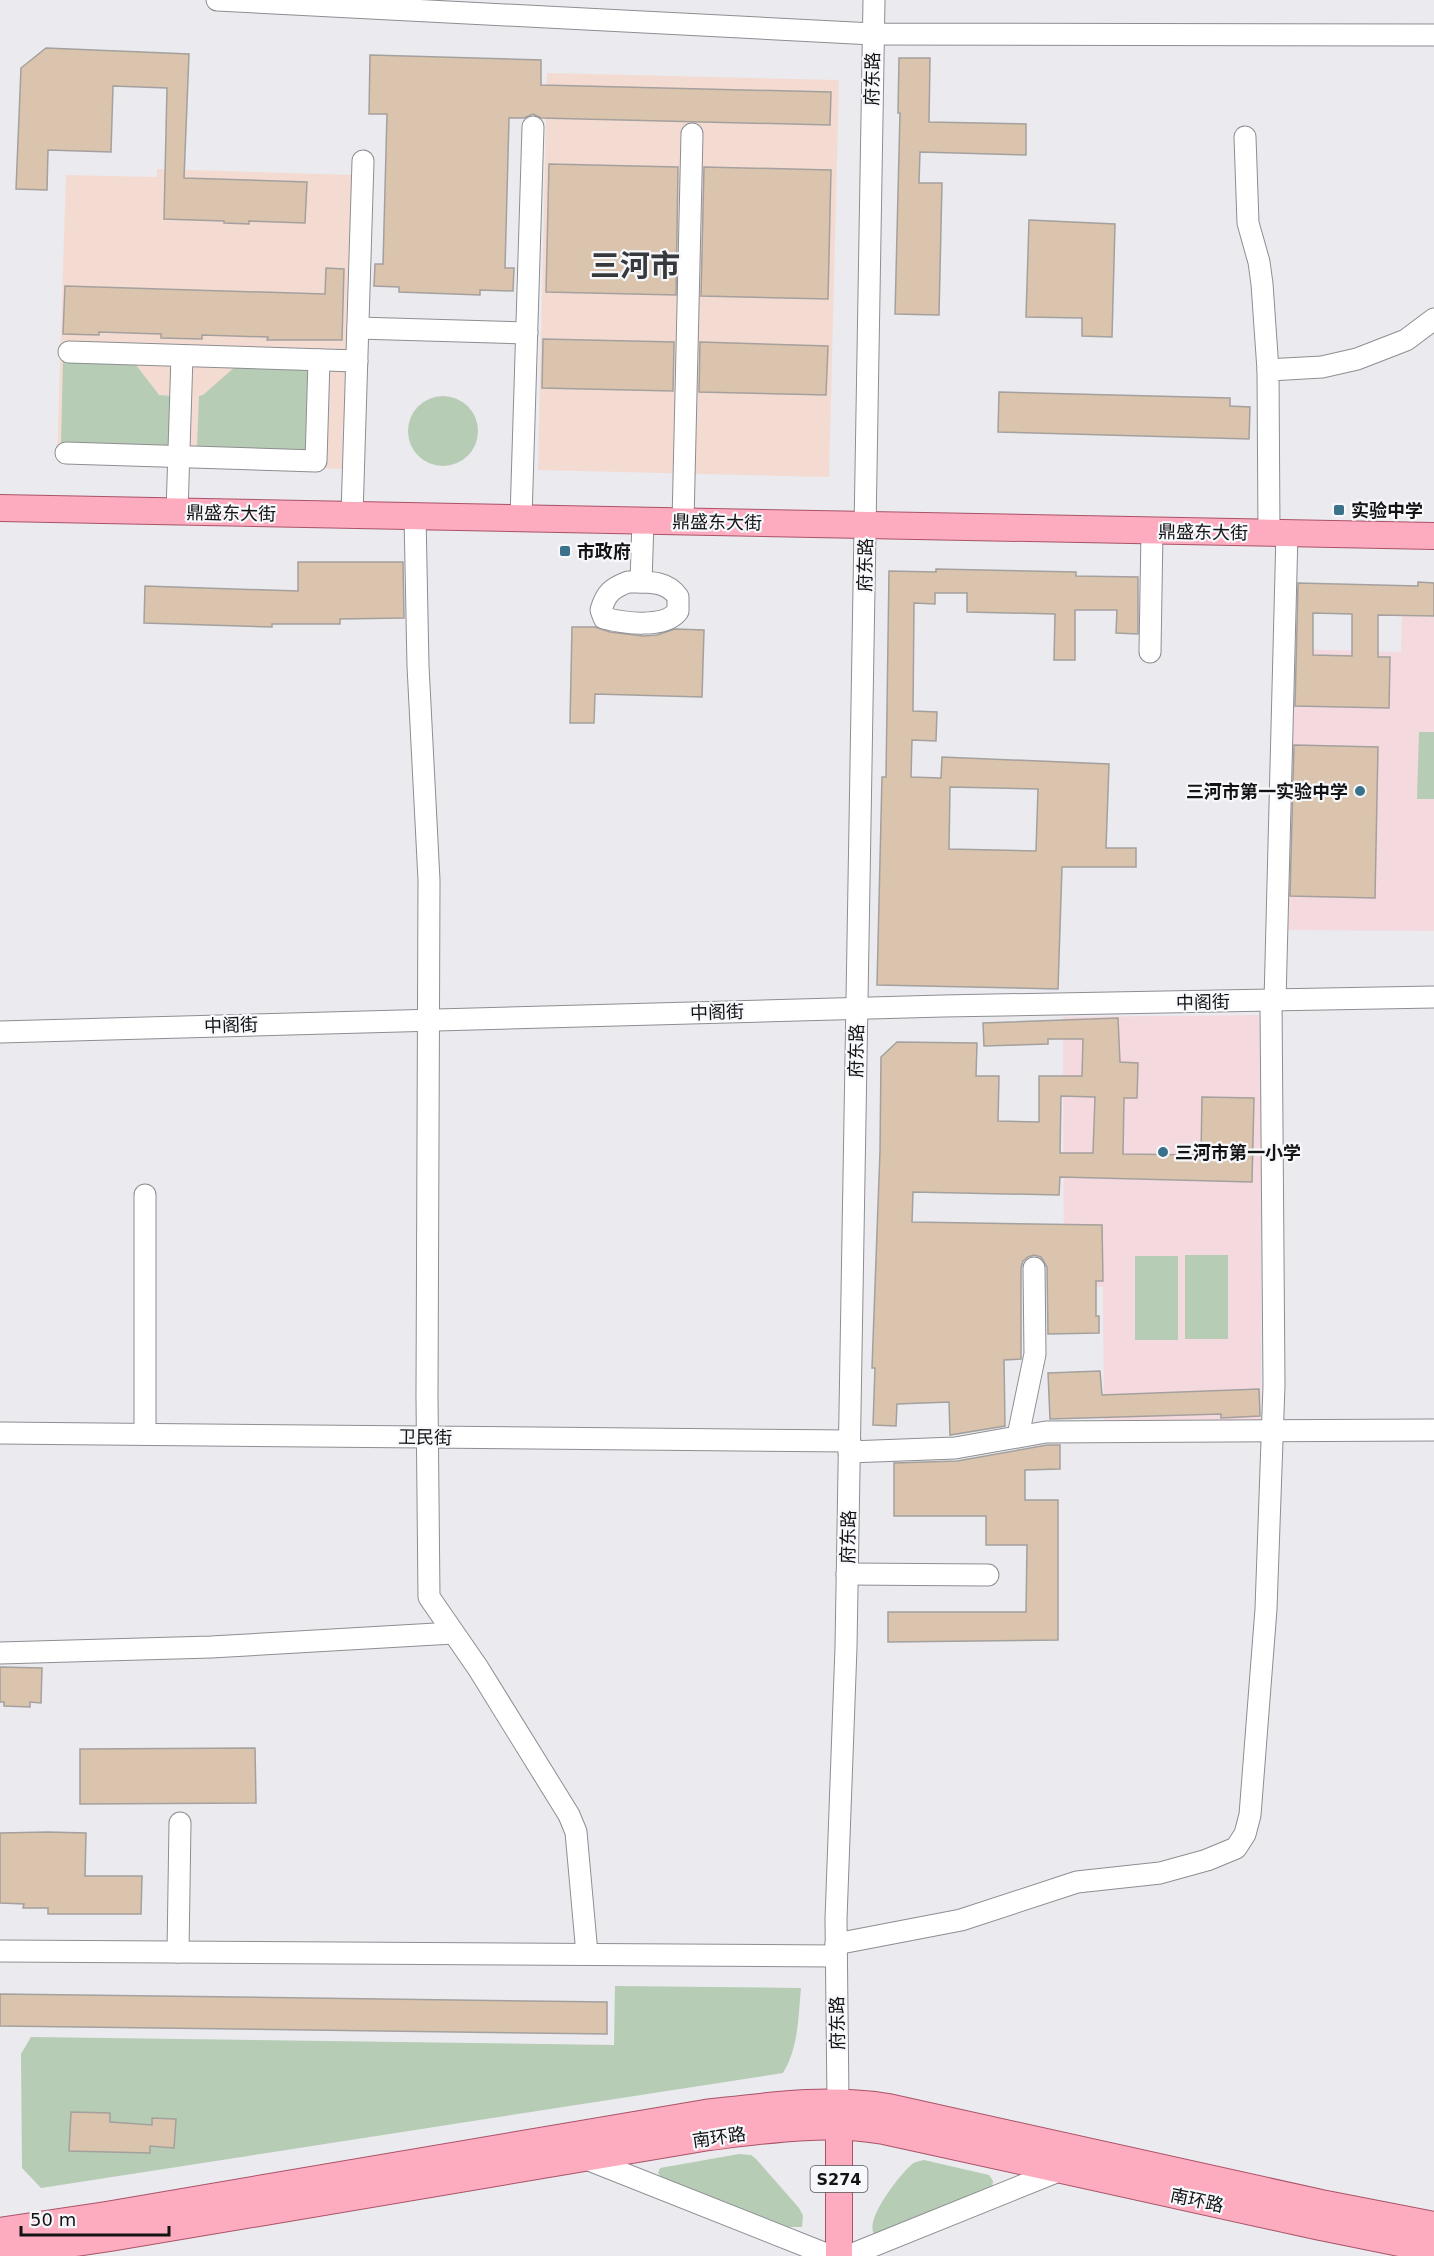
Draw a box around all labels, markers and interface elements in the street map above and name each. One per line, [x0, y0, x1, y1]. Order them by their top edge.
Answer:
street label: 府东路 [861, 52, 883, 106]
district label: 三河市 [590, 248, 680, 283]
place label: 实验中学 [1351, 500, 1423, 521]
street label: 鼎盛东大街 [186, 502, 276, 524]
marker: 实验中学 [1332, 503, 1346, 517]
street label: 鼎盛东大街 [672, 511, 762, 533]
street label: 鼎盛东大街 [1158, 521, 1248, 543]
street label: 府东路 [854, 538, 876, 592]
place label: 市政府 [577, 541, 631, 562]
marker: 市政府 [558, 544, 572, 558]
place label: 三河市第一实验中学 [1186, 781, 1348, 802]
marker: 三河市第一实验中学 [1353, 784, 1367, 798]
street label: 中阁街 [1176, 991, 1230, 1013]
street label: 中阁街 [690, 1001, 744, 1023]
street label: 中阁街 [204, 1014, 258, 1036]
street label: 府东路 [845, 1024, 867, 1078]
place label: 三河市第一小学 [1175, 1142, 1301, 1163]
marker: 三河市第一小学 [1156, 1145, 1170, 1159]
street label: 卫民街 [398, 1426, 452, 1448]
street label: 府东路 [837, 1510, 859, 1564]
street label: 府东路 [826, 1996, 848, 2050]
street label: 南环路 [691, 2123, 747, 2151]
road number: S274 [810, 2166, 868, 2192]
street label: 南环路 [1168, 2184, 1226, 2216]
scale bar [21, 2199, 170, 2237]
text: 50 m [30, 2209, 76, 2230]

